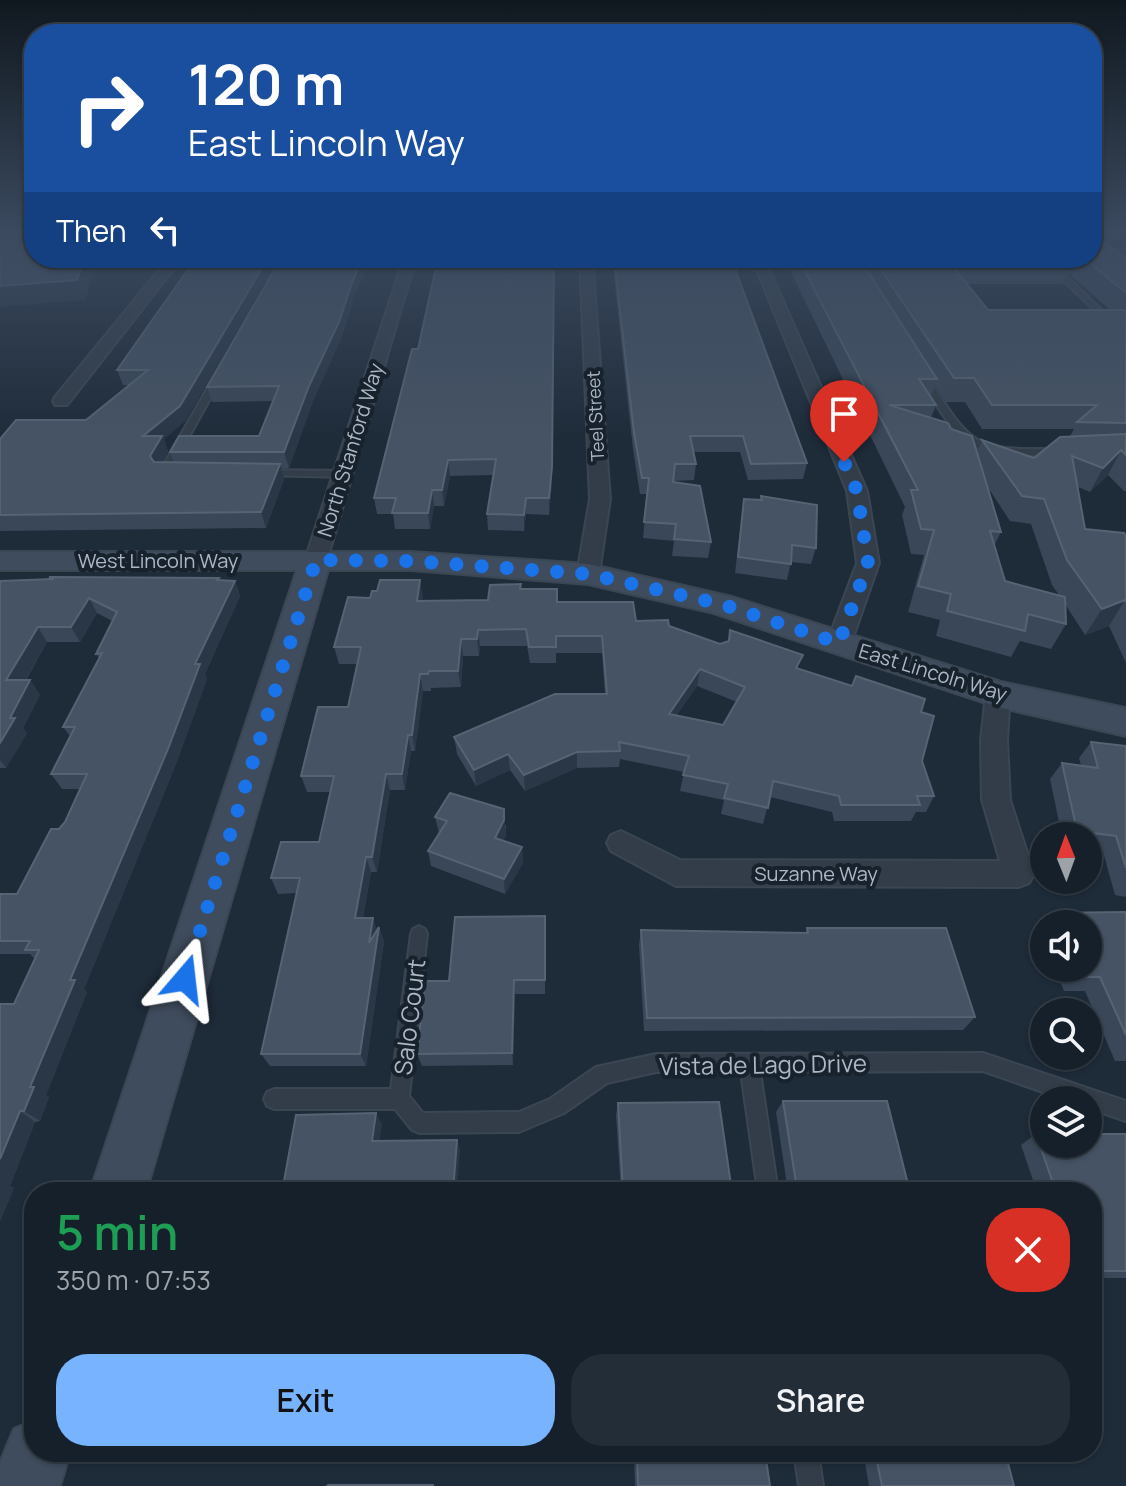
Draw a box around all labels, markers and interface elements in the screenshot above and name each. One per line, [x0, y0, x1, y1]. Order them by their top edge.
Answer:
text: 120 m [188, 45, 344, 122]
icon: right [56, 56, 160, 160]
text: East Lincoln Way [188, 118, 465, 167]
icon: left [143, 208, 187, 252]
text: Then [56, 210, 127, 251]
street label: North Stanford Way [311, 359, 389, 540]
street label: Teel Street [581, 370, 609, 462]
pin [810, 380, 878, 462]
icon: arrive [822, 392, 866, 436]
street label: West Lincoln Way [78, 547, 239, 574]
street label: East Lincoln Way [856, 637, 1011, 708]
north arrow [1030, 822, 1102, 894]
map controls [1030, 822, 1102, 1158]
street label: Suzanne Way [754, 860, 878, 887]
button: sound [1030, 910, 1102, 982]
position arrow [143, 937, 227, 1021]
street label: Salo Court [386, 957, 432, 1077]
button: search [1030, 998, 1102, 1070]
street label: Vista de Lago Drive [659, 1046, 867, 1082]
button: layers [1030, 1086, 1102, 1158]
text: 5 min [56, 1199, 178, 1264]
button: close [986, 1208, 1070, 1292]
text: 350 m · 07:53 [56, 1262, 211, 1298]
button: Exit [56, 1354, 555, 1446]
button: Share [571, 1354, 1070, 1446]

